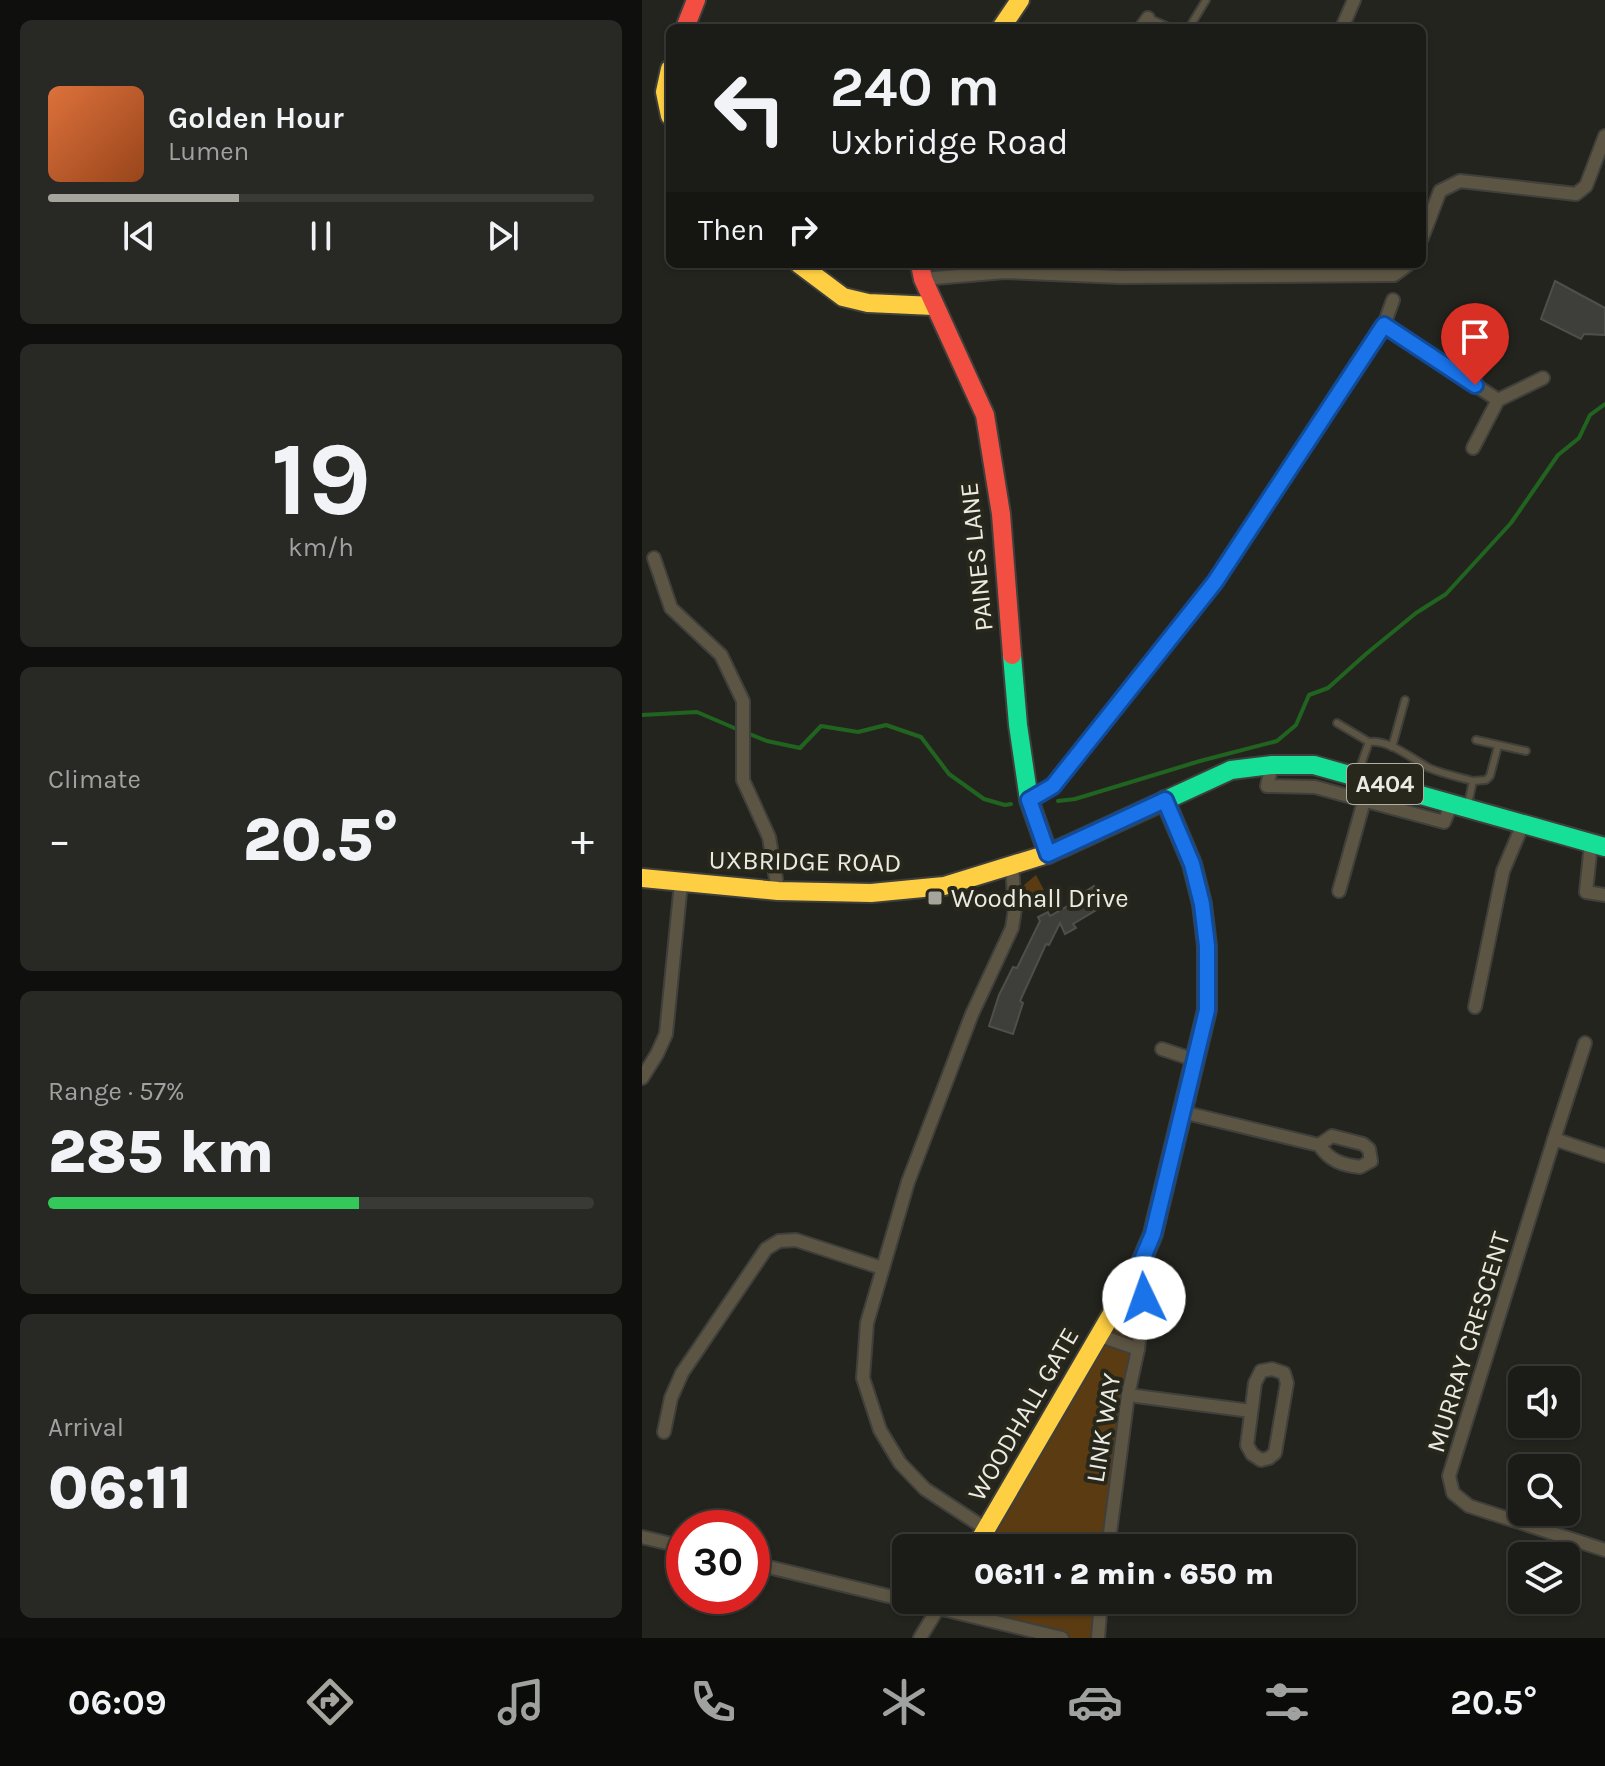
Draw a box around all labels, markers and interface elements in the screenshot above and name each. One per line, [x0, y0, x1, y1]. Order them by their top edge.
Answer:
text: 240 m [830, 54, 1000, 119]
icon: left [698, 56, 802, 160]
text: Golden Hour [168, 100, 344, 136]
text: Uxbridge Road [830, 121, 1069, 163]
text: Lumen [168, 136, 249, 167]
icon: right [781, 208, 825, 252]
text: Then [698, 212, 765, 248]
icon: previous [117, 214, 161, 258]
icon: pause [299, 214, 343, 258]
icon: next [481, 214, 525, 258]
pin [1441, 303, 1509, 385]
icon: arrive [1453, 315, 1497, 359]
text: 19 [271, 419, 371, 540]
street label: PAINES LANE [953, 481, 1000, 633]
text: km/h [288, 532, 354, 563]
text: Climate [48, 764, 141, 795]
road number: A404 [1347, 764, 1423, 804]
text: 20.5° [243, 805, 399, 875]
text: − [48, 815, 71, 866]
text: + [571, 815, 594, 866]
street label: UXBRIDGE ROAD [708, 844, 902, 879]
place label: Woodhall Drive [951, 883, 1129, 914]
marker: Woodhall Drive [926, 889, 944, 907]
text: Range · 57% [48, 1076, 185, 1107]
text: 285 km [48, 1117, 274, 1187]
street label: MURRAY CRESCENT [1420, 1228, 1517, 1456]
position arrow [1102, 1256, 1186, 1340]
street label: WOODHALL GATE [961, 1322, 1086, 1506]
map controls [1508, 1366, 1580, 1614]
button: sound [1508, 1366, 1580, 1438]
street label: LINK WAY [1080, 1371, 1128, 1485]
text: Arrival [48, 1412, 124, 1443]
text: 06:11 [48, 1453, 192, 1523]
button: search [1508, 1454, 1580, 1526]
speed limit sign: 30 [666, 1510, 770, 1614]
button: layers [1508, 1542, 1580, 1614]
text: 06:11 · 2 min · 650 m [974, 1556, 1274, 1592]
icon: directions [302, 1674, 358, 1730]
icon: music [493, 1674, 549, 1730]
icon: phone [685, 1674, 741, 1730]
icon: climate [876, 1674, 932, 1730]
icon: car [1067, 1674, 1123, 1730]
icon: filters [1259, 1674, 1315, 1730]
text: 06:09 [68, 1681, 167, 1723]
text: 20.5° [1450, 1681, 1537, 1723]

